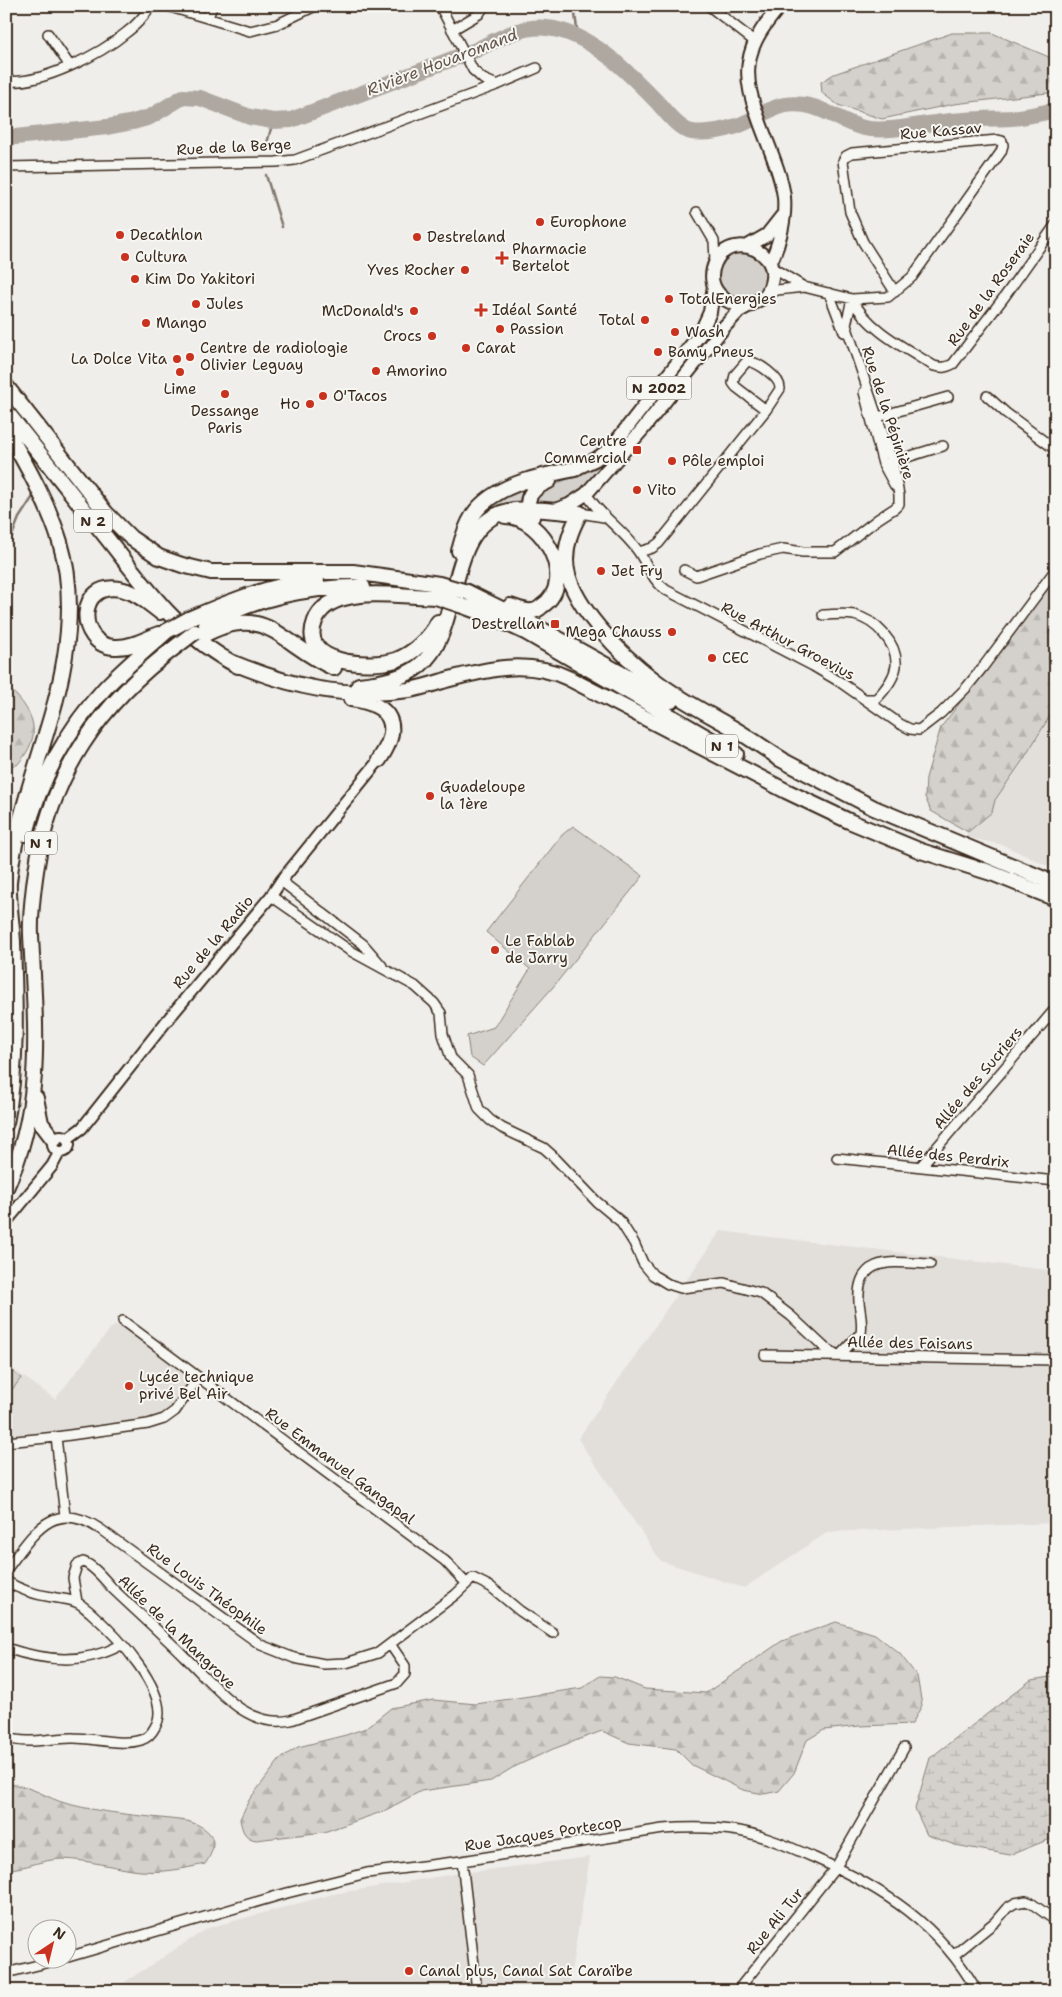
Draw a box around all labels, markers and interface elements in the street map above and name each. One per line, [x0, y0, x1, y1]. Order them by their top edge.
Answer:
water label: Rivière Houaromand [364, 23, 521, 100]
street label: Rue Kassav [899, 117, 983, 145]
street label: Rue de la Berge [176, 134, 292, 160]
place label: Europhone [550, 212, 627, 232]
marker: Europhone [534, 216, 546, 228]
place label: Decathlon [130, 225, 203, 245]
place label: Destreland [427, 227, 506, 247]
street label: Rue de la Roseraie [943, 228, 1039, 350]
marker: Decathlon [114, 229, 126, 241]
marker: Destreland [411, 231, 423, 243]
place label: Pharmacie Bertelot [512, 239, 587, 276]
place label: Cultura [135, 247, 188, 267]
marker: Cultura [119, 251, 131, 263]
marker: Pharmacie Bertelot [496, 252, 508, 264]
place label: Yves Rocher [367, 260, 455, 280]
marker: Yves Rocher [459, 264, 471, 276]
place label: Kim Do Yakitori [145, 269, 255, 289]
marker: Kim Do Yakitori [129, 273, 141, 285]
place label: TotalEnergies [679, 289, 777, 309]
marker: TotalEnergies [663, 293, 675, 305]
place label: Jules [206, 294, 244, 314]
marker: Jules [190, 298, 202, 310]
place label: Idéal Santé [492, 300, 577, 320]
place label: McDonald's [322, 301, 404, 321]
marker: Idéal Santé [474, 303, 488, 317]
marker: McDonald's [408, 305, 420, 317]
place label: Total [599, 310, 635, 330]
place label: Mango [156, 313, 207, 333]
marker: Total [639, 314, 651, 326]
marker: Mango [140, 317, 152, 329]
place label: Passion [510, 319, 564, 339]
place label: Wash [685, 322, 725, 342]
marker: Passion [494, 323, 506, 335]
place label: Crocs [383, 326, 422, 346]
marker: Wash [669, 326, 681, 338]
marker: Crocs [426, 330, 438, 342]
place label: Centre de radiologie Olivier Leguay [200, 338, 348, 375]
place label: Carat [476, 338, 516, 358]
marker: Carat [460, 342, 472, 354]
place label: Bamy Pneus [668, 342, 754, 362]
street label: Rue de la Pépinière [857, 344, 919, 482]
marker: Bamy Pneus [652, 346, 664, 358]
place label: La Dolce Vita [71, 349, 168, 369]
marker: Centre de radiologie Olivier Leguay [184, 351, 196, 363]
marker: La Dolce Vita [171, 353, 183, 365]
place label: Amorino [386, 361, 447, 381]
marker: Amorino [370, 365, 382, 377]
marker: Lime [174, 366, 186, 378]
road number: N 2002 [626, 376, 692, 399]
place label: Lime [163, 379, 197, 399]
place label: O'Tacos [333, 386, 387, 406]
marker: Dessange Paris [219, 388, 231, 400]
marker: O'Tacos [317, 390, 329, 402]
place label: Ho [280, 394, 300, 414]
marker: Ho [304, 398, 316, 410]
place label: Dessange Paris [191, 401, 259, 438]
place label: Centre Commercial [544, 431, 627, 468]
marker: Centre Commercial [631, 444, 643, 456]
place label: Pôle emploi [682, 451, 765, 471]
marker: Pôle emploi [666, 455, 678, 467]
place label: Vito [647, 480, 676, 500]
marker: Vito [631, 484, 643, 496]
road number: N 2 [74, 510, 112, 532]
place label: Jet Fry [611, 561, 663, 581]
marker: Jet Fry [595, 565, 607, 577]
street label: Rue Arthur Groevius [718, 597, 858, 685]
place label: Destrellan [471, 614, 545, 634]
marker: Destrellan [549, 618, 561, 630]
place label: Mega Chauss [565, 622, 662, 642]
marker: Mega Chauss [666, 626, 678, 638]
place label: CEC [722, 648, 749, 668]
marker: CEC [706, 652, 718, 664]
road number: N 1 [706, 734, 738, 758]
place label: Guadeloupe la 1ère [440, 777, 526, 814]
marker: Guadeloupe la 1ère [424, 790, 436, 802]
road number: N 1 [25, 831, 57, 854]
street label: Rue de la Radio [168, 891, 258, 993]
place label: Le Fablab de Jarry [505, 931, 575, 968]
marker: Le Fablab de Jarry [489, 944, 501, 956]
street label: Allée des Sucriers [929, 1022, 1027, 1134]
street label: Allée des Perdrix [886, 1140, 1010, 1172]
street label: Allée des Faisans [847, 1332, 973, 1354]
place label: Lycée technique privé Bel Air [139, 1367, 254, 1404]
marker: Lycée technique privé Bel Air [123, 1380, 135, 1392]
street label: Rue Emmanuel Gangapal [261, 1403, 419, 1529]
street label: Rue Louis Théophile [143, 1539, 271, 1639]
street label: Allée de la Mangrove [114, 1570, 240, 1694]
street label: Rue Jacques Portecop [463, 1812, 623, 1856]
street label: Rue Ali Tur [742, 1884, 808, 1958]
north arrow [28, 1920, 78, 1970]
text: N [50, 1923, 69, 1944]
place label: Canal plus, Canal Sat Caraïbe [419, 1961, 633, 1981]
marker: Canal plus, Canal Sat Caraïbe [403, 1965, 415, 1977]

